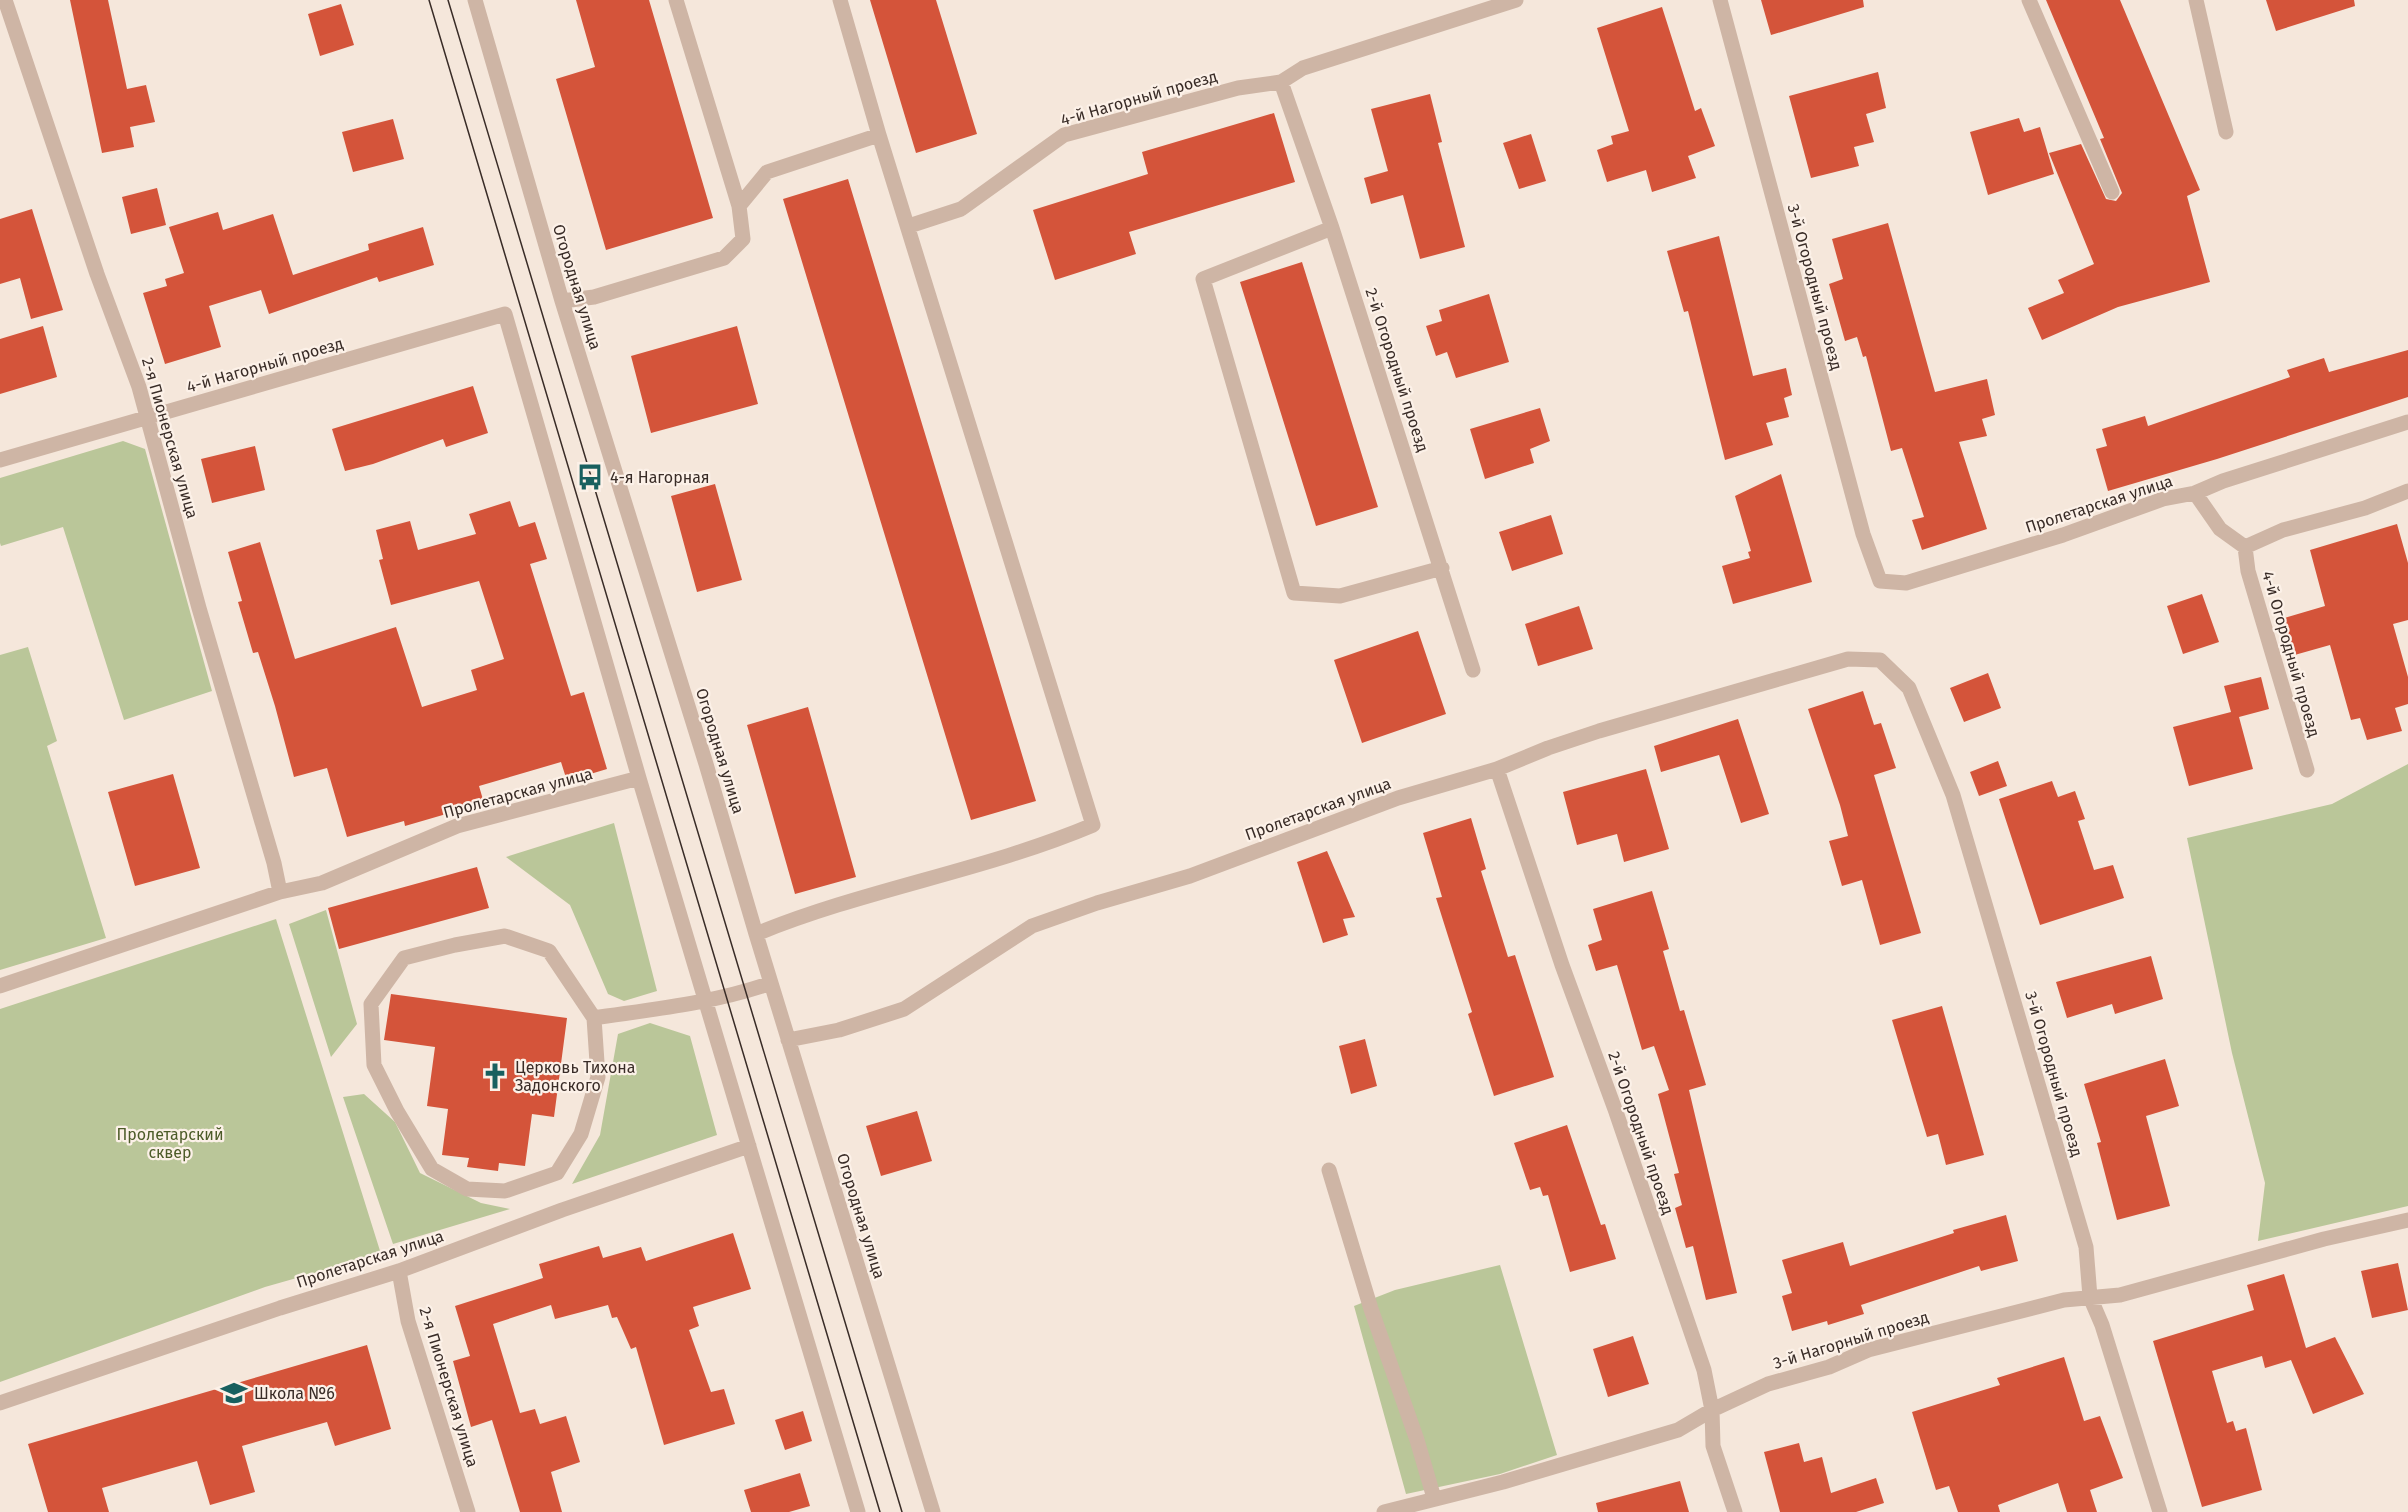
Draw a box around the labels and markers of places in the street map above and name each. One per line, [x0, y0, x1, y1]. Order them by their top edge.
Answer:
bus stop icon: 4-я Нагорная [575, 462, 605, 492]
place label: 4-я Нагорная [610, 468, 710, 487]
place label: Церковь Тихона Задонского [515, 1058, 635, 1095]
church icon: Церковь Тихона Задонского [480, 1061, 510, 1091]
school or university icon: Школа №6 [219, 1378, 249, 1408]
place label: Школа №6 [254, 1384, 335, 1403]

